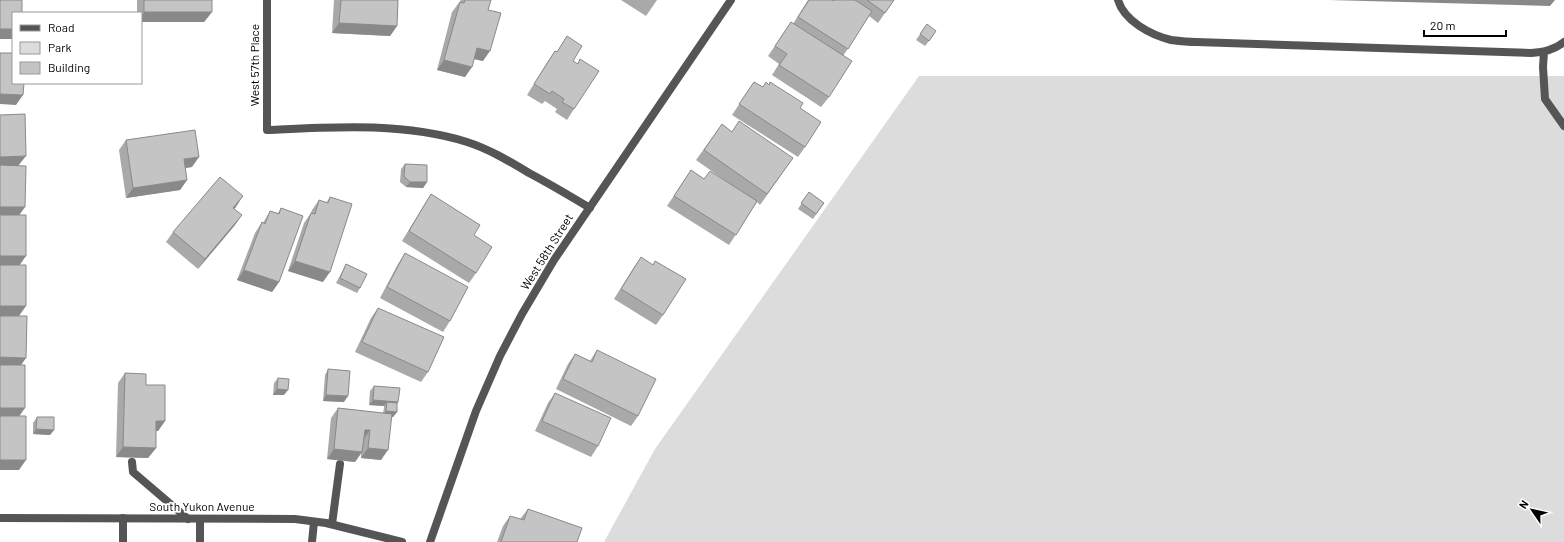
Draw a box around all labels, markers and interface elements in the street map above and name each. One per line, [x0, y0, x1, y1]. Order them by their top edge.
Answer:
legend [12, 12, 142, 84]
scale bar [1424, 12, 1506, 38]
text: 20 m [1430, 18, 1456, 32]
text: Road [48, 20, 75, 34]
street label: West 57th Place [247, 24, 261, 106]
text: Park [48, 40, 72, 54]
text: Building [48, 60, 90, 74]
street label: West 58th Street [517, 211, 575, 292]
north arrow [1512, 490, 1552, 530]
text: N [1516, 497, 1531, 511]
street label: South Yukon Avenue [149, 499, 255, 513]

